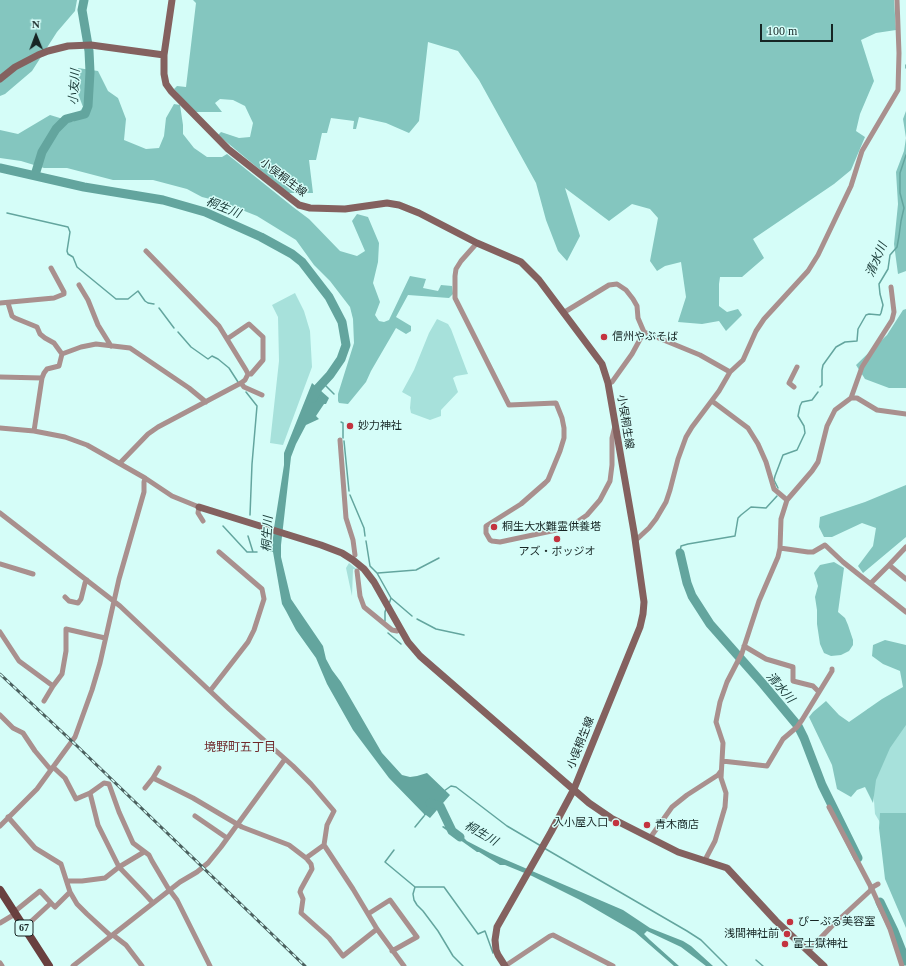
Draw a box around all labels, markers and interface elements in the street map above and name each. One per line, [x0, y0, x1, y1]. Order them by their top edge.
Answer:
north arrow [16, 16, 56, 56]
scale bar [762, 16, 835, 42]
text: N [32, 18, 40, 30]
text: 100 m [767, 24, 797, 38]
water label: 小友川 [67, 69, 83, 105]
street label: 小俣桐生線 [257, 156, 309, 200]
water label: 桐生川 [204, 195, 242, 221]
water label: 清水川 [863, 241, 891, 279]
place label: 信州やぶそば [612, 330, 678, 344]
marker: 信州やぶそば [599, 332, 609, 342]
street label: 小俣桐生線 [614, 394, 636, 450]
place label: 妙力神社 [358, 419, 402, 433]
marker: 妙力神社 [345, 421, 355, 431]
water label: 桐生川 [260, 516, 276, 552]
place label: 桐生大水難霊供養塔 [502, 520, 601, 534]
marker: 桐生大水難霊供養塔 [489, 522, 499, 532]
marker: アズ・ポッジオ [552, 534, 562, 544]
place label: アズ・ポッジオ [519, 545, 595, 559]
water label: 清水川 [763, 670, 797, 706]
street label: 小俣桐生線 [565, 715, 597, 771]
district label: 境野町五丁目 [204, 741, 276, 755]
place label: 入小屋入口 [553, 816, 608, 830]
marker: 入小屋入口 [611, 818, 621, 828]
place label: 青木商店 [655, 818, 699, 832]
water label: 桐生川 [462, 819, 500, 849]
marker: 青木商店 [642, 820, 652, 830]
place label: ぴーぷる美容室 [798, 915, 875, 929]
marker: ぴーぷる美容室 [785, 917, 795, 927]
road number: 67 [15, 920, 33, 936]
place label: 浅間神社前 [724, 927, 779, 941]
marker: 浅間神社前 [782, 929, 792, 939]
place label: 富士獄神社 [793, 937, 848, 951]
marker: 富士獄神社 [780, 939, 790, 949]

